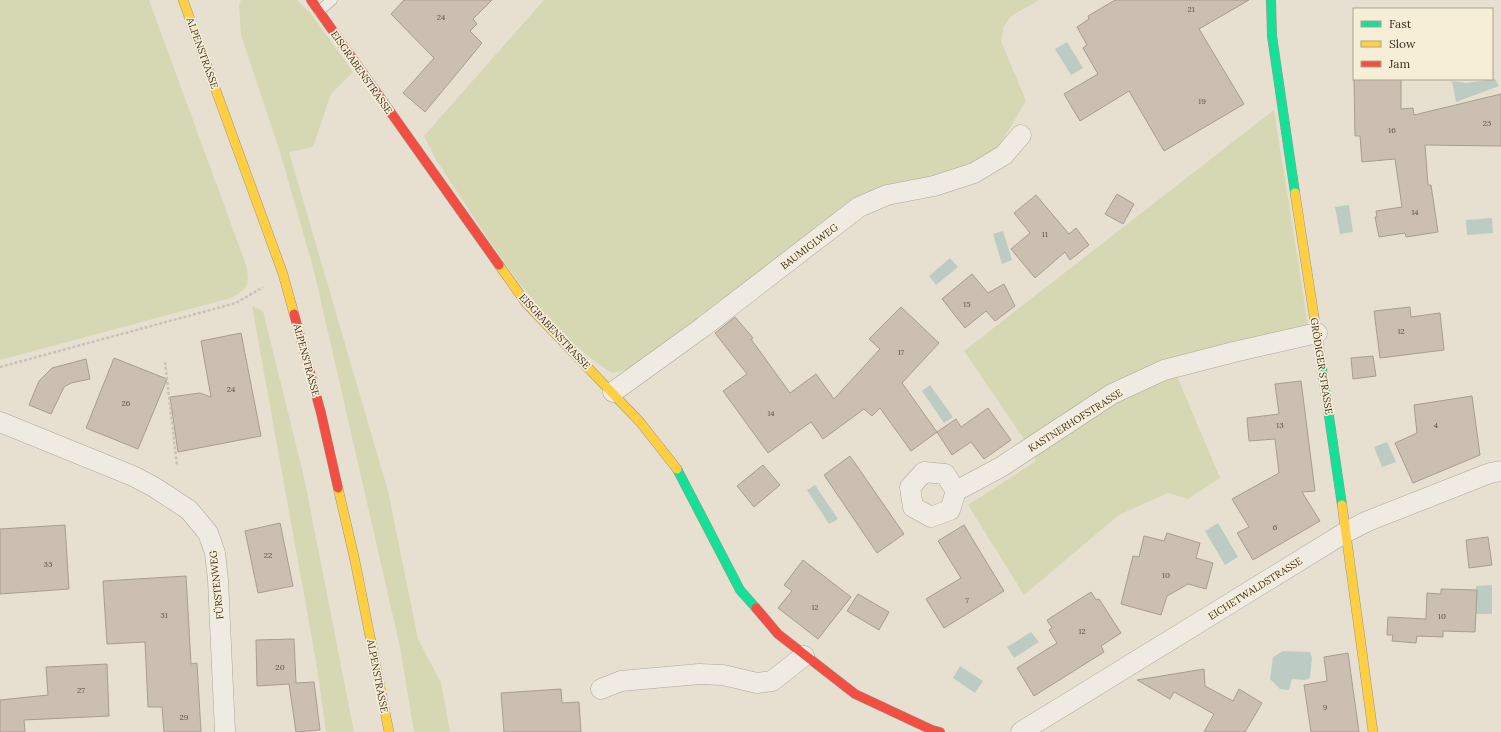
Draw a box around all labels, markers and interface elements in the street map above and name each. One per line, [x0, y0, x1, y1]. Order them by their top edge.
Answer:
house number: 21 [1187, 4, 1195, 14]
legend [1353, 8, 1493, 80]
house number: 24 [437, 12, 446, 22]
street label: ALPENSTRASSE [183, 15, 221, 90]
text: Fast [1389, 16, 1412, 31]
street label: EISGRABENSTRASSE [328, 28, 395, 116]
text: Slow [1389, 36, 1416, 51]
text: Jam [1388, 56, 1410, 71]
house number: 19 [1198, 96, 1206, 106]
house number: 23 [1483, 118, 1492, 128]
house number: 16 [1388, 125, 1396, 135]
house number: 14 [1411, 207, 1419, 217]
street label: BAUMIGLWEG [778, 220, 841, 272]
house number: 11 [1042, 229, 1048, 239]
street label: EISGRABENSTRASSE [516, 291, 593, 372]
house number: 15 [963, 299, 971, 309]
street label: GRÖDIGER STRASSE [1307, 317, 1336, 415]
street label: ALPENSTRASSE [290, 321, 322, 398]
house number: 12 [1397, 326, 1405, 336]
house number: 17 [898, 347, 905, 357]
house number: 24 [227, 384, 236, 394]
street label: KASTNERHOFSTRASSE [1026, 386, 1125, 455]
house number: 26 [122, 398, 131, 408]
house number: 14 [767, 408, 775, 418]
house number: 13 [1276, 420, 1284, 430]
house number: 4 [1434, 420, 1439, 430]
house number: 6 [1273, 522, 1278, 532]
street label: FÜRSTENWEG [206, 550, 227, 620]
house number: 22 [264, 550, 272, 560]
street label: EICHETWALDSTRASSE [1206, 554, 1305, 623]
house number: 33 [44, 559, 53, 569]
house number: 10 [1162, 570, 1170, 580]
house number: 7 [965, 595, 969, 605]
house number: 12 [811, 602, 819, 612]
house number: 31 [160, 610, 168, 620]
house number: 10 [1438, 611, 1446, 621]
house number: 12 [1078, 626, 1086, 636]
street label: ALPENSTRASSE [364, 637, 391, 714]
house number: 20 [275, 662, 285, 672]
house number: 27 [77, 685, 85, 695]
house number: 9 [1323, 702, 1328, 712]
house number: 29 [180, 712, 189, 722]

